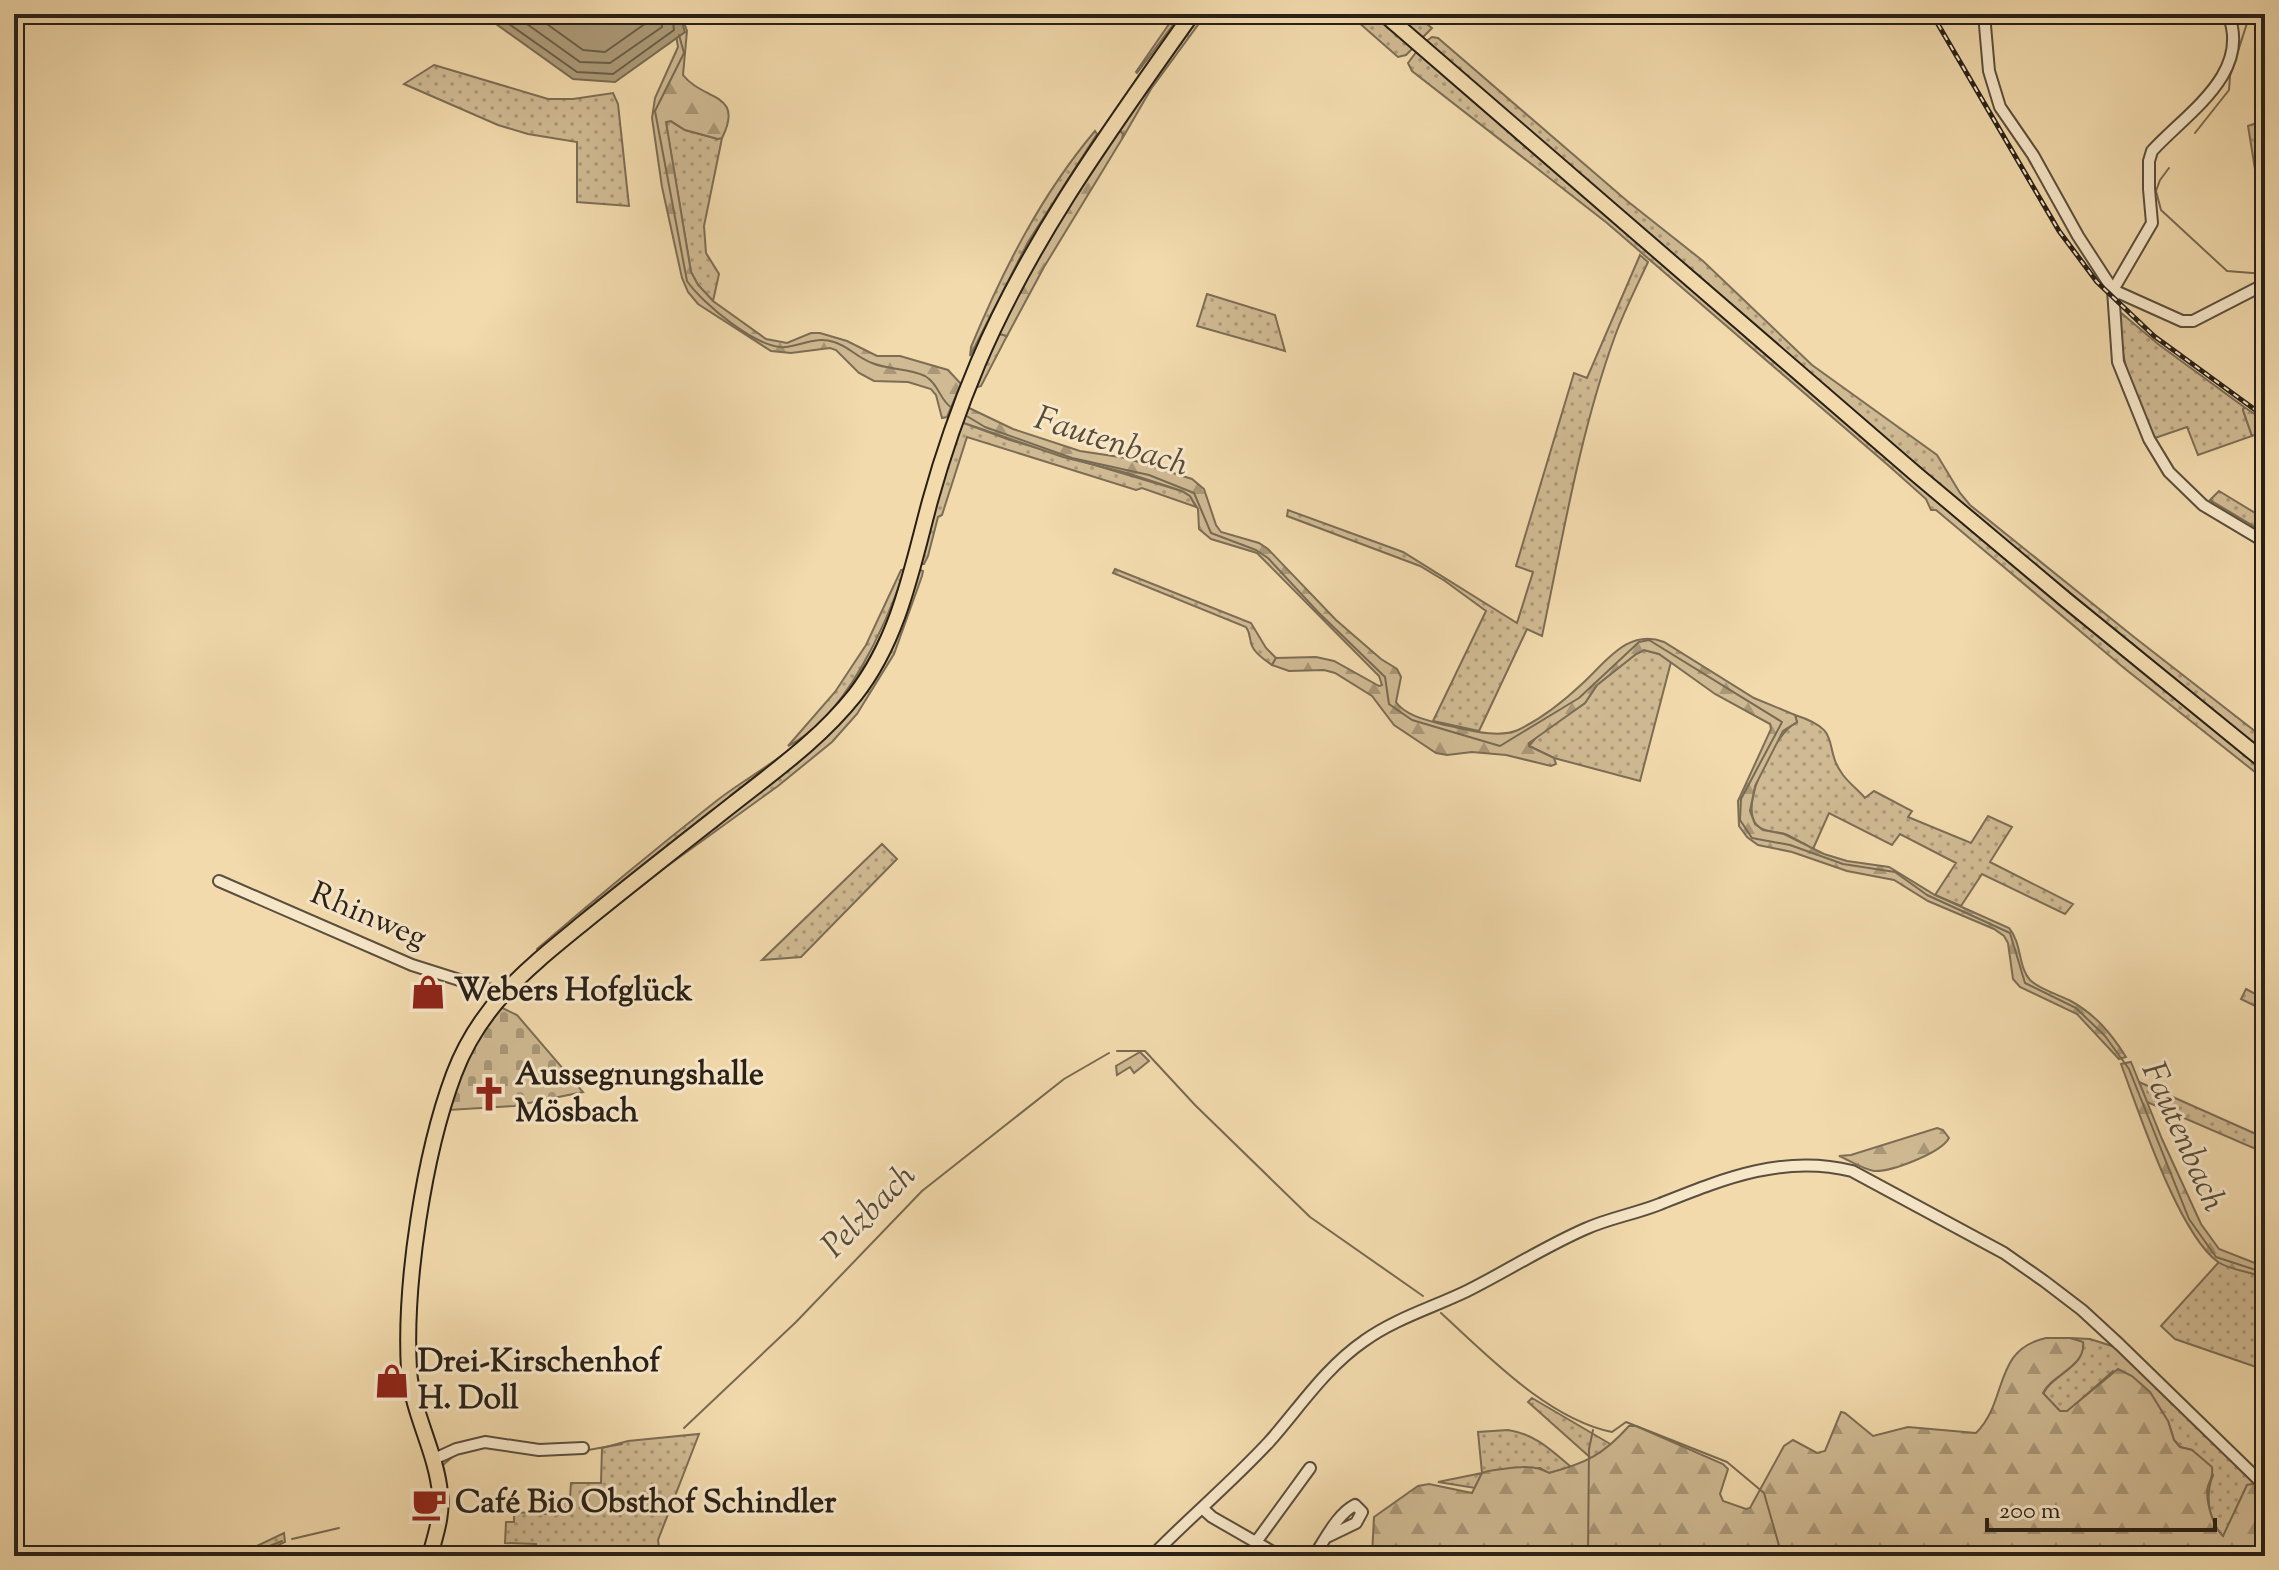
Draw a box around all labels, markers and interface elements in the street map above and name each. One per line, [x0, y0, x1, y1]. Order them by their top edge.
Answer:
water label: Fautenbach [1028, 395, 1195, 491]
street label: Rhinweg [303, 872, 433, 962]
place label: Webers Hofglück [454, 969, 693, 1015]
shop icon: Webers Hofglück [409, 973, 447, 1011]
place label: Aussegnungshalle Mösbach [515, 1053, 764, 1136]
water label: Fautenbach [2127, 1054, 2237, 1220]
church icon: Aussegnungshalle Mösbach [470, 1075, 508, 1113]
water label: Pelzbach [812, 1153, 929, 1270]
place label: Drei-Kirschenhof H. Doll [418, 1340, 662, 1423]
shop icon: Drei-Kirschenhof H. Doll [373, 1362, 411, 1400]
place label: Café Bio Obsthof Schindler [455, 1481, 837, 1527]
scale bar [1987, 1482, 2215, 1532]
cafe icon: Café Bio Obsthof Schindler [410, 1485, 448, 1523]
text: 200 m [1999, 1495, 2061, 1529]

